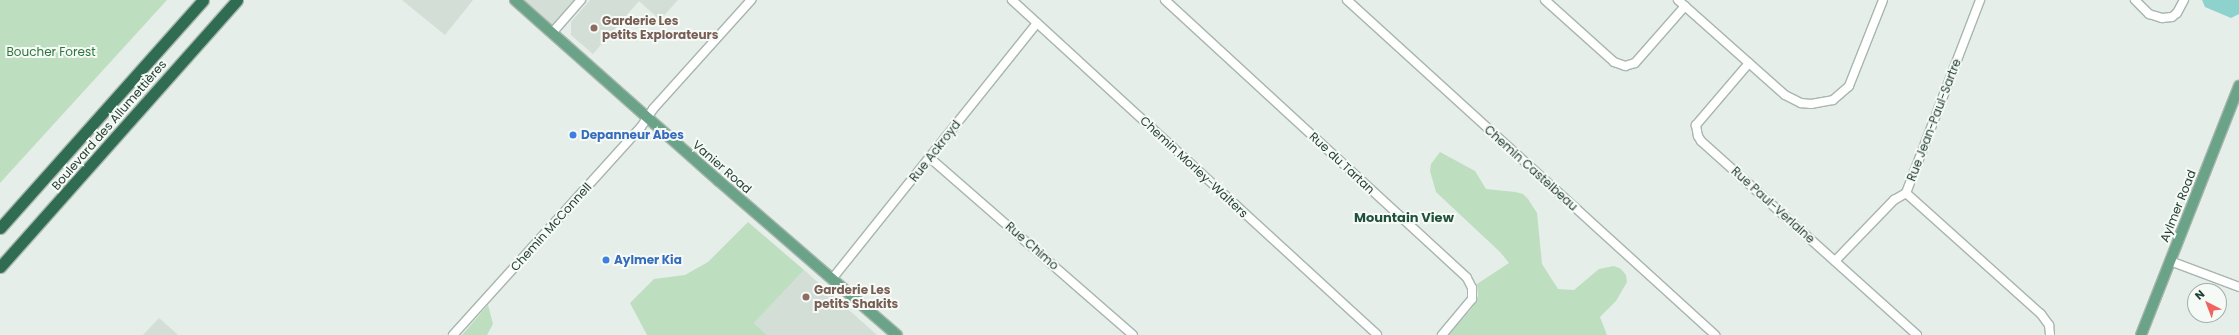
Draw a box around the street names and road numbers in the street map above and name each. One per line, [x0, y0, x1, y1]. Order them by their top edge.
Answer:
street label: Boulevard des Allumettières [49, 57, 169, 193]
street label: Rue Jean-Paul-Sartre [1904, 57, 1964, 183]
street label: Chemin Morley-Walters [1137, 113, 1251, 221]
street label: Rue Ackroyd [906, 117, 964, 185]
street label: Chemin Castelbeau [1481, 122, 1581, 214]
street label: Rue du Tartan [1306, 129, 1378, 197]
street label: Vanier Road [690, 138, 754, 196]
street label: Rue Paul-Verlaine [1728, 164, 1818, 246]
street label: Aylmer Road [2157, 168, 2199, 244]
street label: Chemin McConnell [508, 180, 594, 274]
street label: Rue Chimo [1003, 219, 1061, 273]

